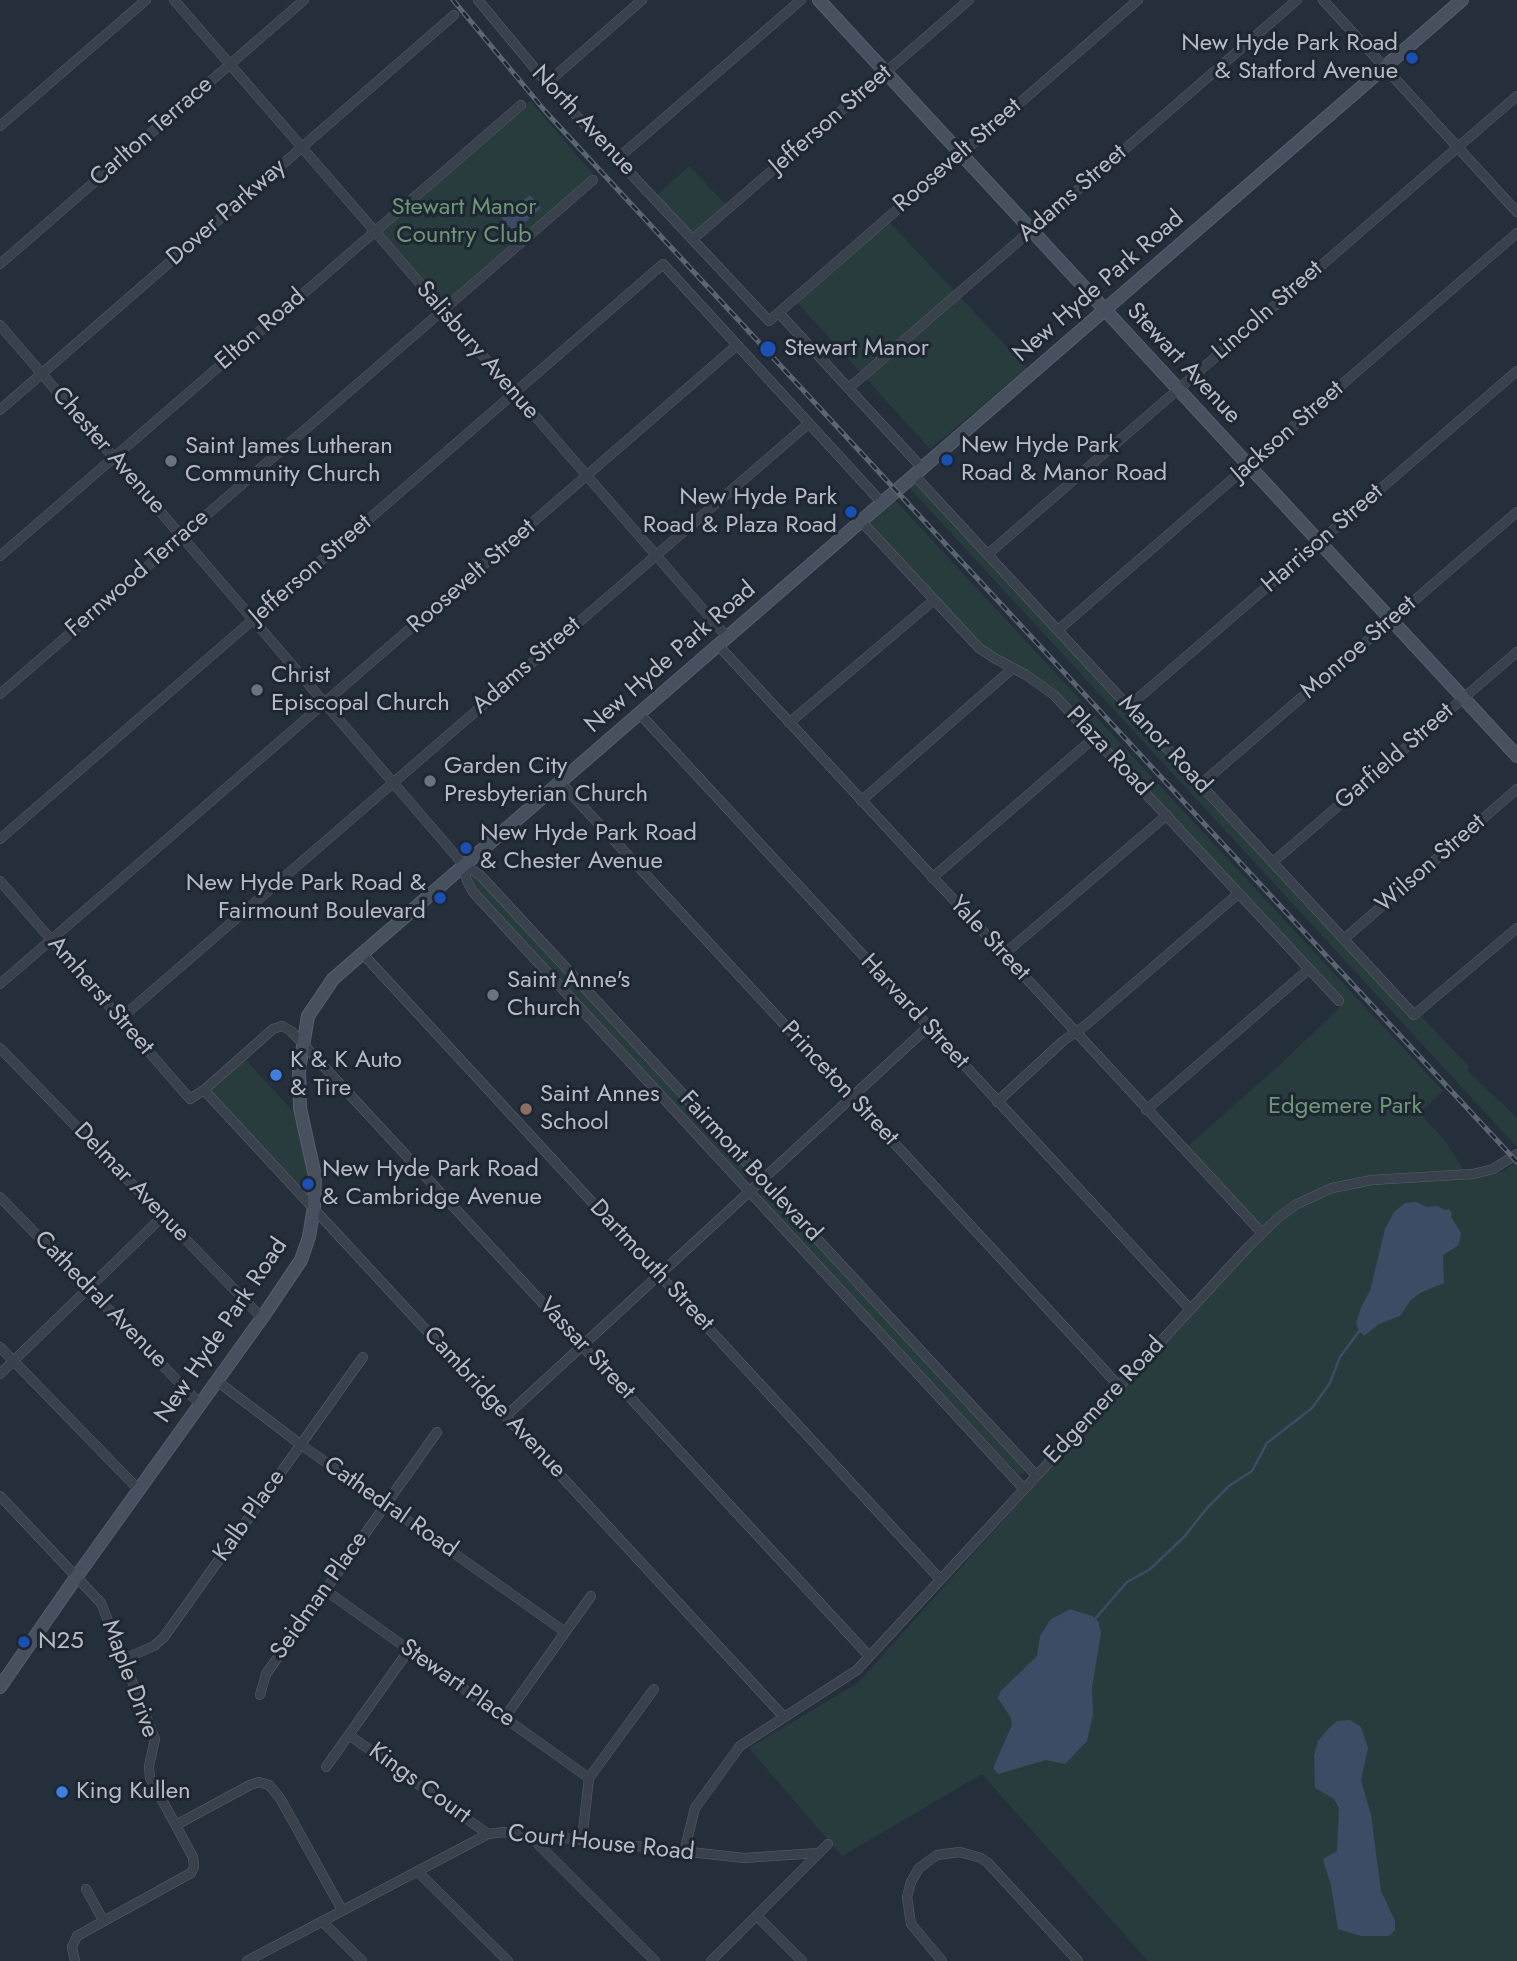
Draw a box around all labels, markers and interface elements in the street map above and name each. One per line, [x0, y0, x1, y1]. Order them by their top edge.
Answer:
place label: New Hyde Park Road & Statford Avenue [1181, 30, 1398, 86]
marker: New Hyde Park Road & Statford Avenue [1404, 50, 1420, 66]
street label: Jefferson Street [764, 59, 898, 181]
street label: North Avenue [525, 60, 641, 182]
street label: Carlton Terrace [85, 71, 219, 193]
street label: Roosevelt Street [888, 93, 1028, 219]
street label: Adams Street [1013, 139, 1133, 249]
street label: Dover Parkway [162, 153, 292, 273]
park label: Stewart Manor Country Club [392, 194, 536, 250]
street label: New Hyde Park Road [1008, 205, 1190, 369]
street label: Lincoln Street [1207, 255, 1329, 367]
street label: Salisbury Avenue [409, 276, 545, 426]
street label: Elton Road [210, 283, 312, 377]
street label: Stewart Avenue [1120, 298, 1246, 430]
place label: Stewart Manor [784, 335, 929, 363]
marker: Stewart Manor [758, 339, 778, 359]
street label: Jackson Street [1226, 375, 1350, 489]
street label: Chester Avenue [45, 381, 171, 521]
place label: New Hyde Park Road & Manor Road [961, 432, 1167, 488]
place label: Saint James Lutheran Community Church [185, 433, 393, 489]
marker: New Hyde Park Road & Manor Road [939, 452, 955, 468]
marker: Saint James Lutheran Community Church [163, 453, 179, 469]
street label: Harrison Street [1256, 479, 1390, 599]
place label: New Hyde Park Road & Plaza Road [643, 484, 837, 540]
street label: Fernwood Terrace [60, 504, 216, 644]
marker: New Hyde Park Road & Plaza Road [843, 504, 859, 520]
street label: Jefferson Street [244, 509, 378, 631]
street label: Roosevelt Street [402, 514, 542, 640]
street label: New Hyde Park Road [580, 576, 762, 740]
street label: Monroe Street [1296, 590, 1422, 706]
street label: Adams Street [467, 611, 587, 721]
place label: Christ Episcopal Church [271, 662, 450, 718]
marker: Christ Episcopal Church [249, 682, 265, 698]
street label: Manor Road [1111, 690, 1217, 800]
street label: Garfield Street [1330, 698, 1460, 816]
street label: Plaza Road [1059, 701, 1157, 803]
place label: Garden City Presbyterian Church [444, 753, 648, 809]
marker: Garden City Presbyterian Church [422, 773, 438, 789]
street label: Wilson Street [1370, 809, 1492, 919]
place label: New Hyde Park Road & Chester Avenue [480, 820, 697, 876]
marker: New Hyde Park Road & Chester Avenue [458, 840, 474, 856]
place label: New Hyde Park Road & Fairmount Boulevard [186, 870, 426, 926]
marker: New Hyde Park Road & Fairmount Boulevard [432, 890, 448, 906]
street label: Yale Street [943, 891, 1035, 987]
street label: Amherst Street [41, 931, 159, 1061]
street label: Harvard Street [854, 949, 974, 1075]
place label: Saint Anne's Church [507, 967, 630, 1023]
marker: Saint Anne's Church [485, 987, 501, 1003]
street label: Princeton Street [774, 1016, 904, 1152]
place label: K & K Auto & Tire [290, 1047, 402, 1103]
marker: K & K Auto & Tire [268, 1067, 284, 1083]
place label: Saint Annes School [540, 1081, 660, 1137]
street label: Fairmont Boulevard [673, 1086, 827, 1248]
park label: Edgemere Park [1268, 1093, 1422, 1121]
marker: Saint Annes School [518, 1101, 534, 1117]
street label: Delmar Avenue [67, 1117, 195, 1249]
place label: New Hyde Park Road & Cambridge Avenue [322, 1156, 542, 1212]
marker: New Hyde Park Road & Cambridge Avenue [300, 1176, 316, 1192]
street label: Dartmouth Street [583, 1194, 719, 1338]
street label: Cathedral Avenue [27, 1225, 173, 1375]
street label: New Hyde Park Road [149, 1233, 295, 1429]
street label: Vassar Street [532, 1292, 640, 1406]
street label: Cambridge Avenue [416, 1321, 572, 1485]
street label: Edgemere Road [1039, 1332, 1171, 1470]
street label: Cathedral Road [318, 1451, 462, 1565]
street label: Kalb Place [208, 1465, 292, 1567]
street label: Seidman Place [265, 1526, 375, 1666]
street label: Maple Drive [94, 1616, 164, 1742]
place label: N25 [38, 1628, 84, 1656]
marker: N25 [16, 1634, 32, 1650]
street label: Stewart Place [394, 1634, 520, 1734]
street label: Kings Court [362, 1737, 476, 1831]
place label: King Kullen [76, 1778, 191, 1806]
marker: King Kullen [54, 1784, 70, 1800]
street label: Court House Road [506, 1820, 696, 1868]

